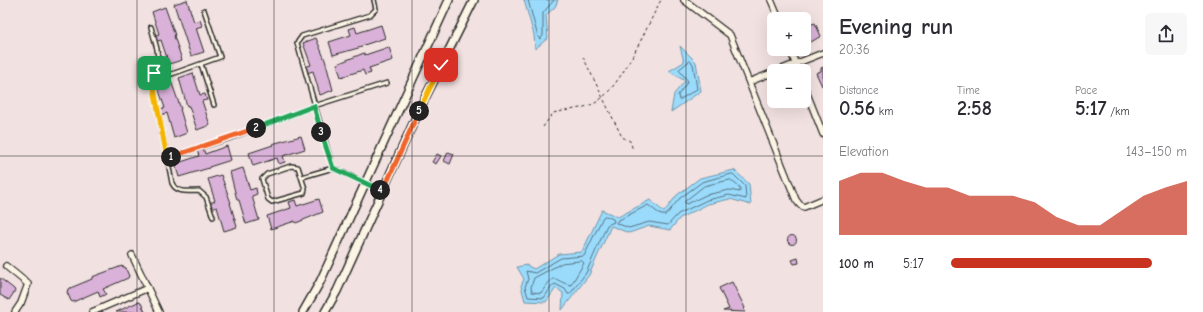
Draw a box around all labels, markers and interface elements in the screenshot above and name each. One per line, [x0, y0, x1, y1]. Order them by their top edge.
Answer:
map controls [767, 12, 811, 108]
button: + [767, 12, 811, 56]
button: share [1145, 13, 1187, 55]
text: Evening run [839, 14, 953, 40]
text: 20:36 [839, 42, 870, 57]
pin [424, 48, 458, 82]
icon: check [430, 54, 452, 76]
pin [137, 56, 171, 90]
icon: arrive [143, 62, 165, 84]
button: − [767, 64, 811, 108]
text: Distance [839, 84, 878, 97]
text: Time [957, 84, 980, 97]
text: Pace [1075, 84, 1097, 97]
text: 0.56 [839, 97, 875, 120]
text: 2:58 [957, 97, 992, 120]
text: 5:17 [1075, 97, 1107, 120]
pin: 5 [409, 101, 429, 121]
text: 5 [416, 104, 422, 117]
text: km [875, 105, 893, 118]
text: /km [1107, 105, 1130, 118]
pin: 2 [246, 118, 266, 138]
text: 2 [253, 121, 259, 134]
pin: 3 [311, 122, 331, 142]
text: 3 [318, 125, 324, 138]
text: Elevation [839, 144, 889, 159]
text: 143–150 m [1126, 144, 1187, 159]
pin: 1 [161, 147, 181, 167]
text: 1 [169, 150, 173, 163]
pin: 4 [370, 180, 390, 200]
text: 4 [377, 183, 383, 196]
text: 100 m [839, 256, 874, 271]
text: 5:17 [903, 256, 924, 271]

